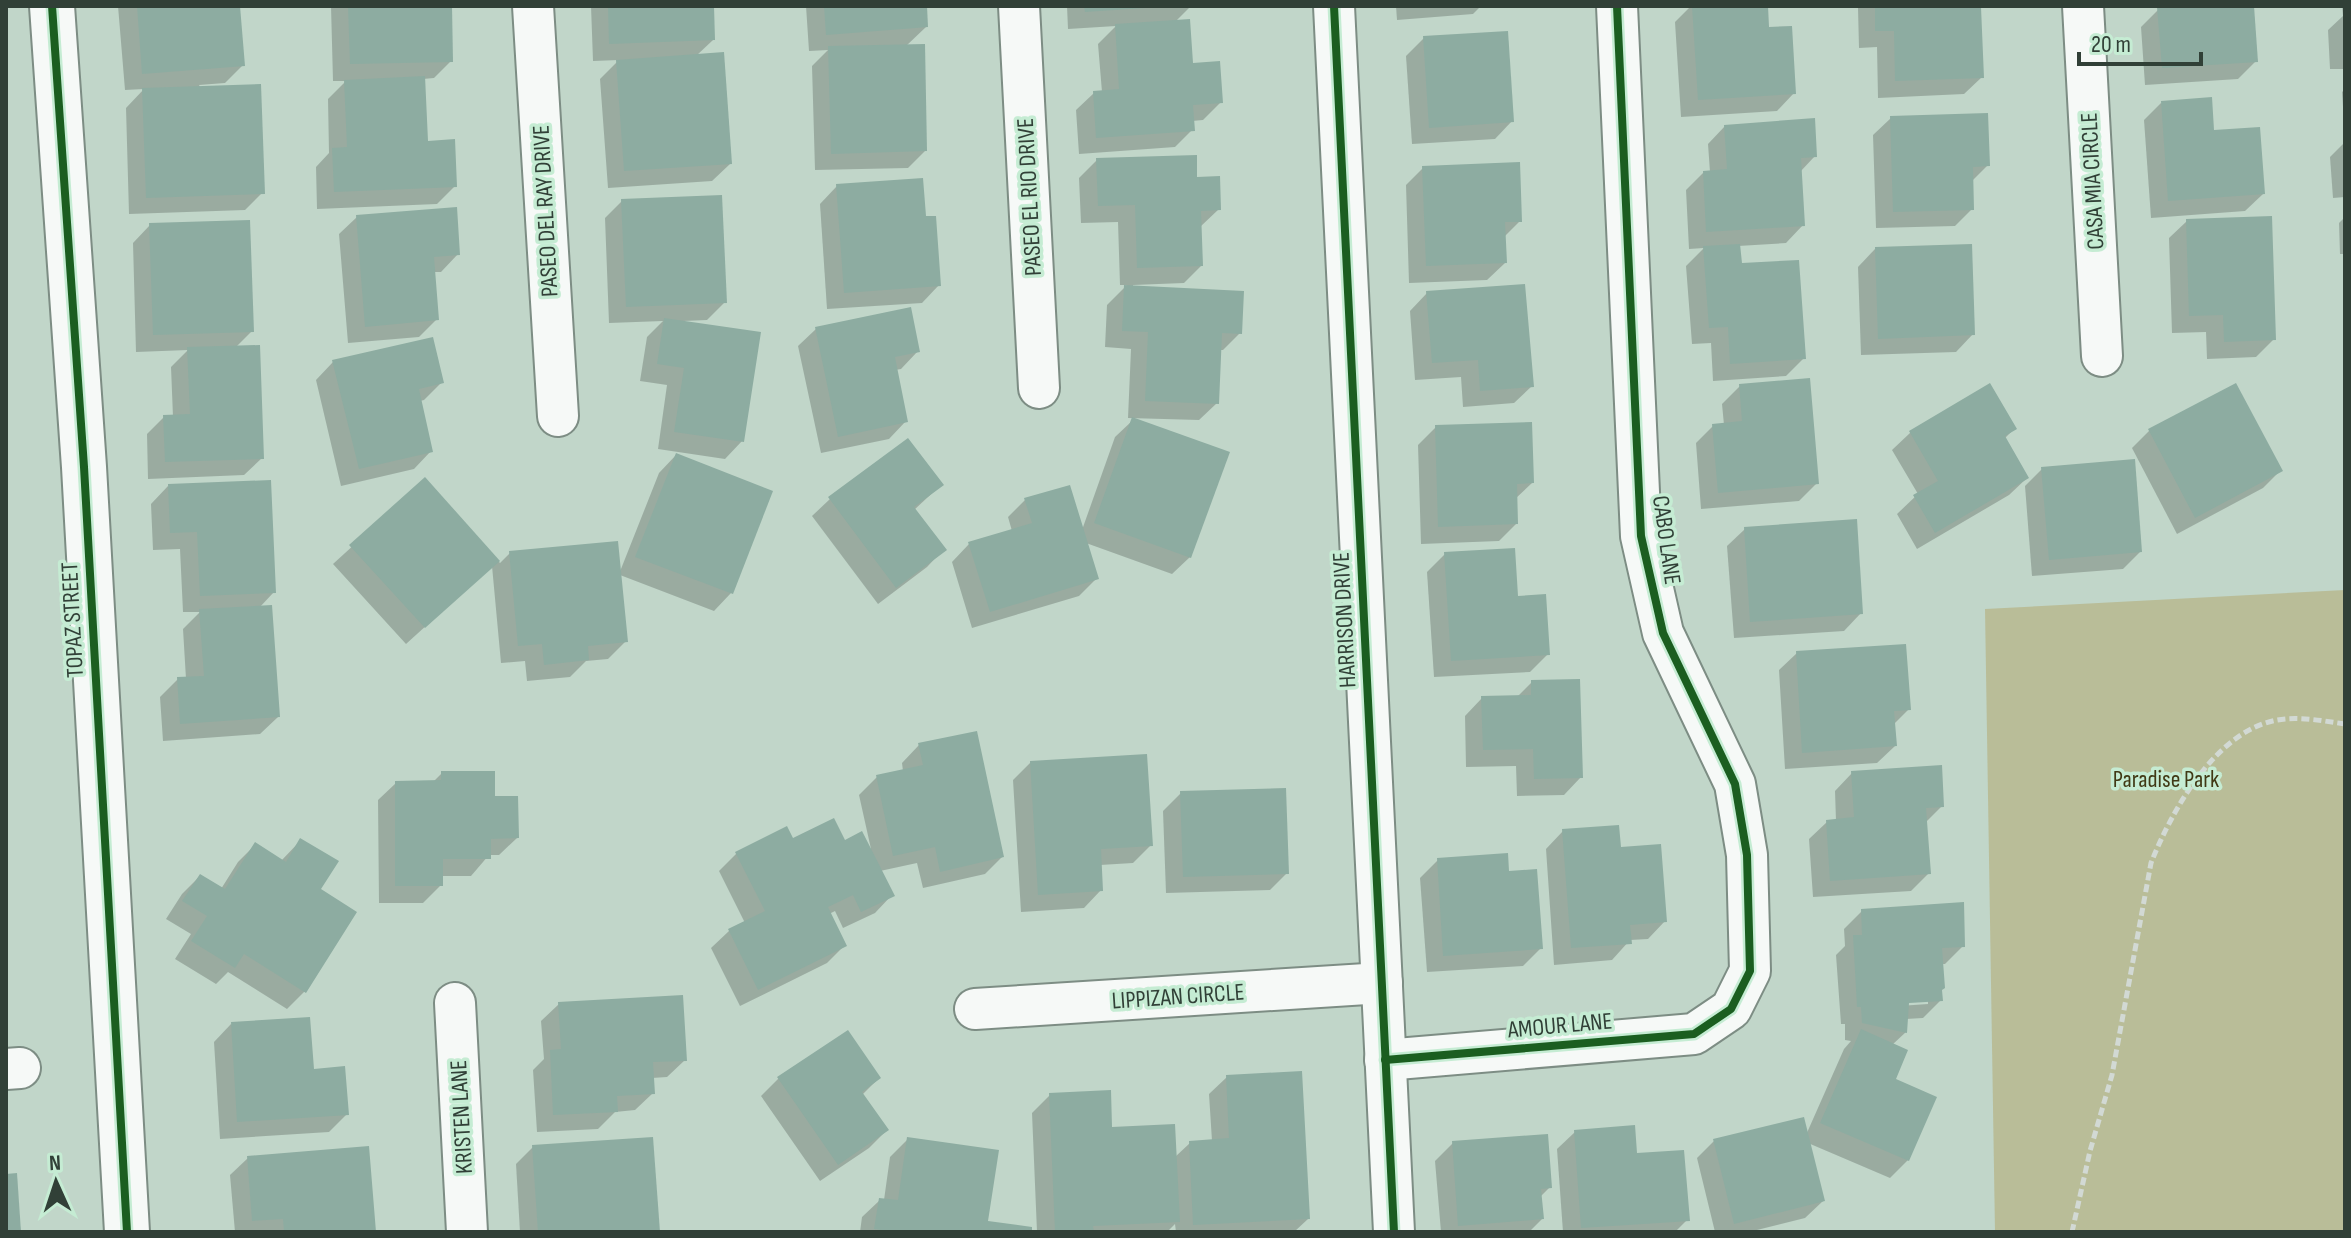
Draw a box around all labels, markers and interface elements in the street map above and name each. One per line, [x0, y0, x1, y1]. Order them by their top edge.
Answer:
scale bar [2079, 16, 2201, 66]
text: 20 m [2091, 30, 2131, 59]
street label: CASA MIA CIRCLE [2074, 112, 2111, 250]
street label: PASEO EL RIO DRIVE [1011, 117, 1048, 277]
street label: PASEO DEL RAY DRIVE [527, 124, 564, 298]
street label: CABO LANE [1646, 494, 1687, 587]
street label: HARRISON DRIVE [1326, 551, 1363, 689]
street label: TOPAZ STREET [55, 561, 90, 678]
park label: Paradise Park [2113, 765, 2219, 794]
street label: LIPPIZAN CIRCLE [1111, 977, 1245, 1016]
street label: AMOUR LANE [1506, 1006, 1613, 1045]
street label: KRISTEN LANE [444, 1059, 479, 1175]
north arrow [16, 1142, 96, 1222]
text: N [48, 1150, 62, 1177]

